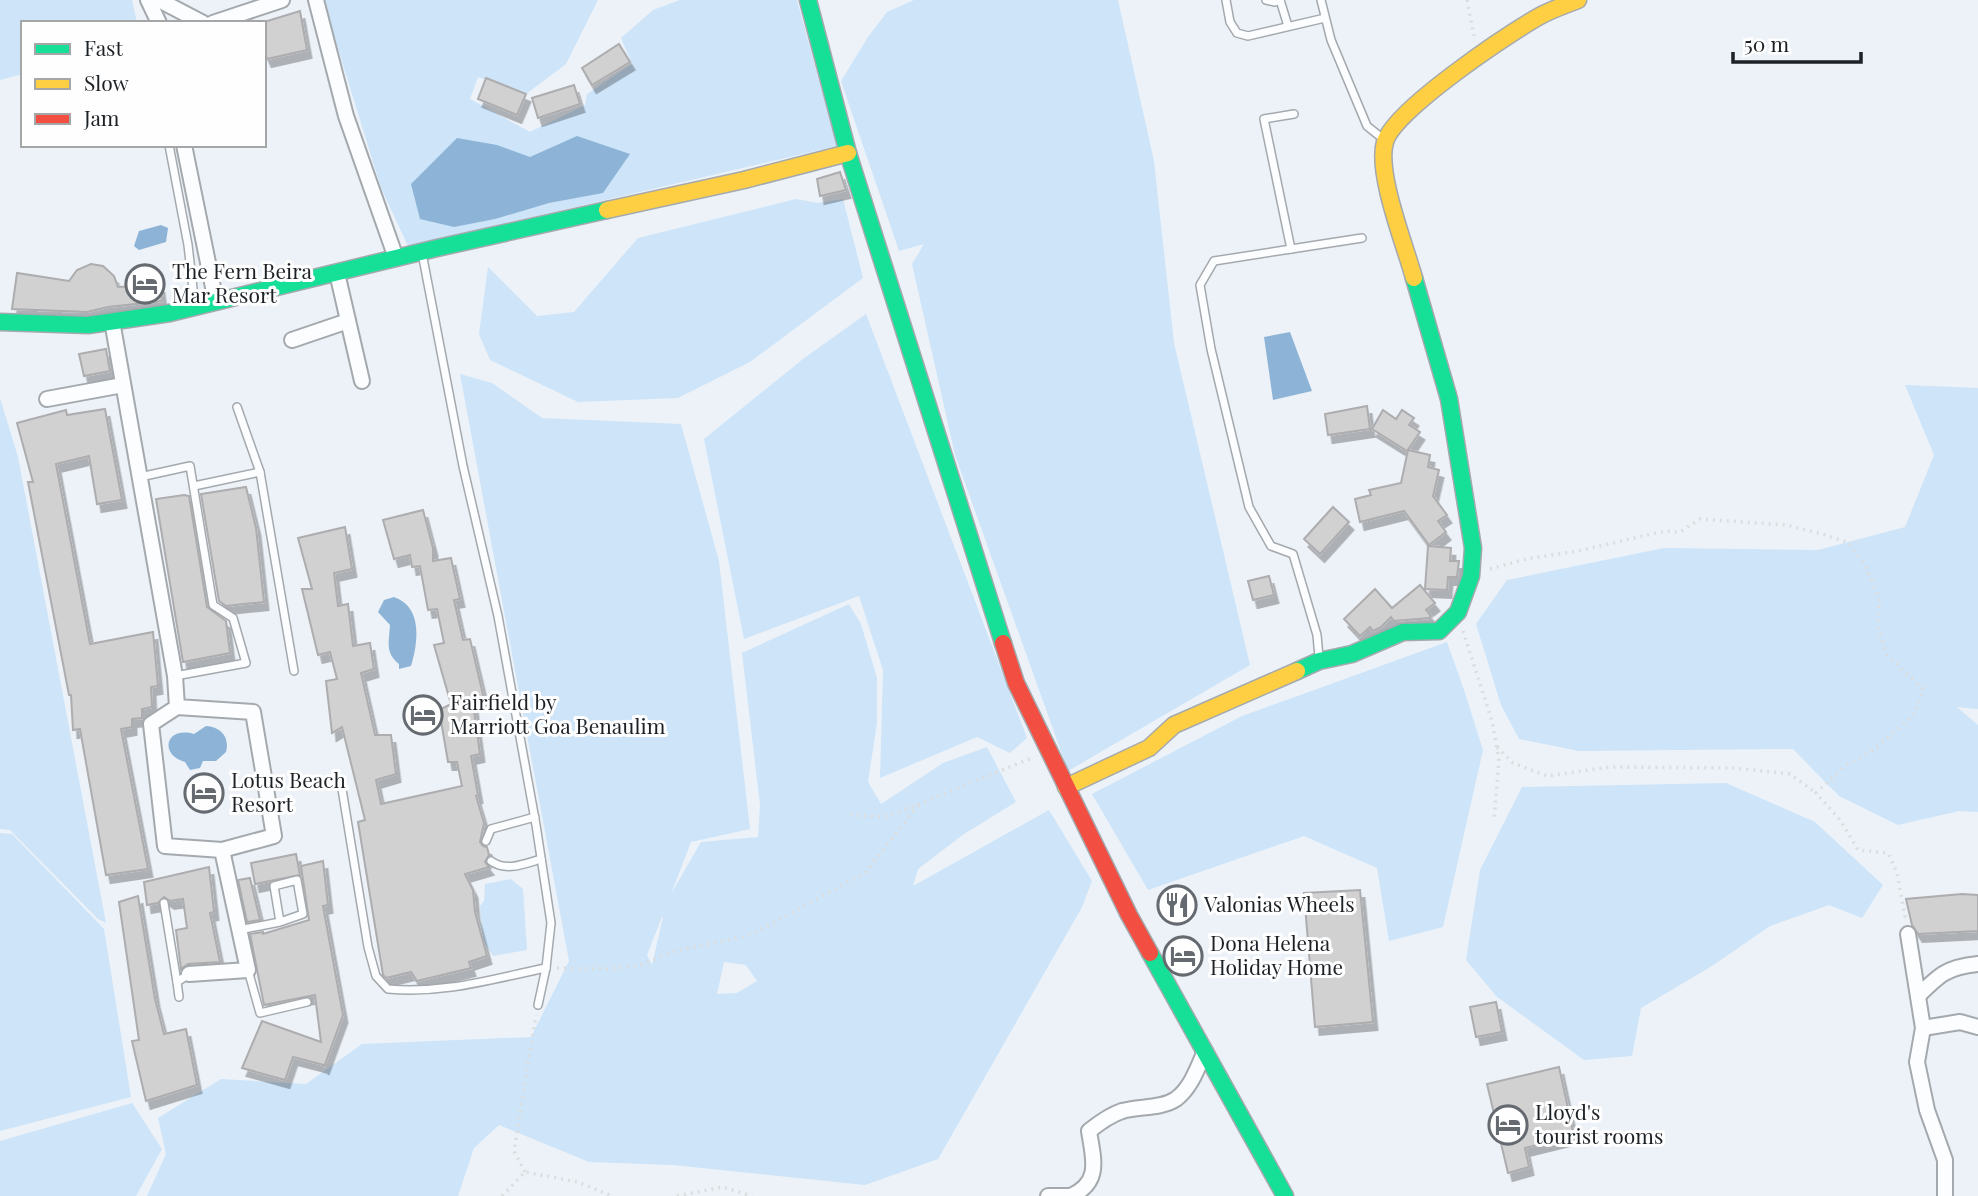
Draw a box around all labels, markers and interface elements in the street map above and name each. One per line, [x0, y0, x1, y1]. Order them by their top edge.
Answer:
legend [21, 21, 266, 147]
scale bar [1733, 21, 1861, 65]
text: 50 m [1744, 29, 1790, 57]
text: Fast [84, 33, 123, 61]
text: Slow [84, 68, 129, 96]
text: Jam [83, 103, 120, 131]
place label: The Fern Beira Mar Resort [172, 256, 313, 308]
hotel icon: The Fern Beira Mar Resort [124, 263, 166, 305]
place label: Fairfield by Marriott Goa Benaulim [450, 687, 666, 739]
hotel icon: Fairfield by Marriott Goa Benaulim [402, 694, 444, 736]
place label: Lotus Beach Resort [231, 765, 346, 817]
hotel icon: Lotus Beach Resort [183, 772, 225, 814]
restaurant icon: Valonias Wheels [1156, 884, 1198, 926]
place label: Valonias Wheels [1203, 889, 1355, 917]
place label: Dona Helena Holiday Home [1210, 928, 1343, 980]
hotel icon: Dona Helena Holiday Home [1162, 935, 1204, 977]
place label: Lloyd's tourist rooms [1535, 1097, 1663, 1149]
hotel icon: Lloyd's tourist rooms [1487, 1104, 1529, 1146]

